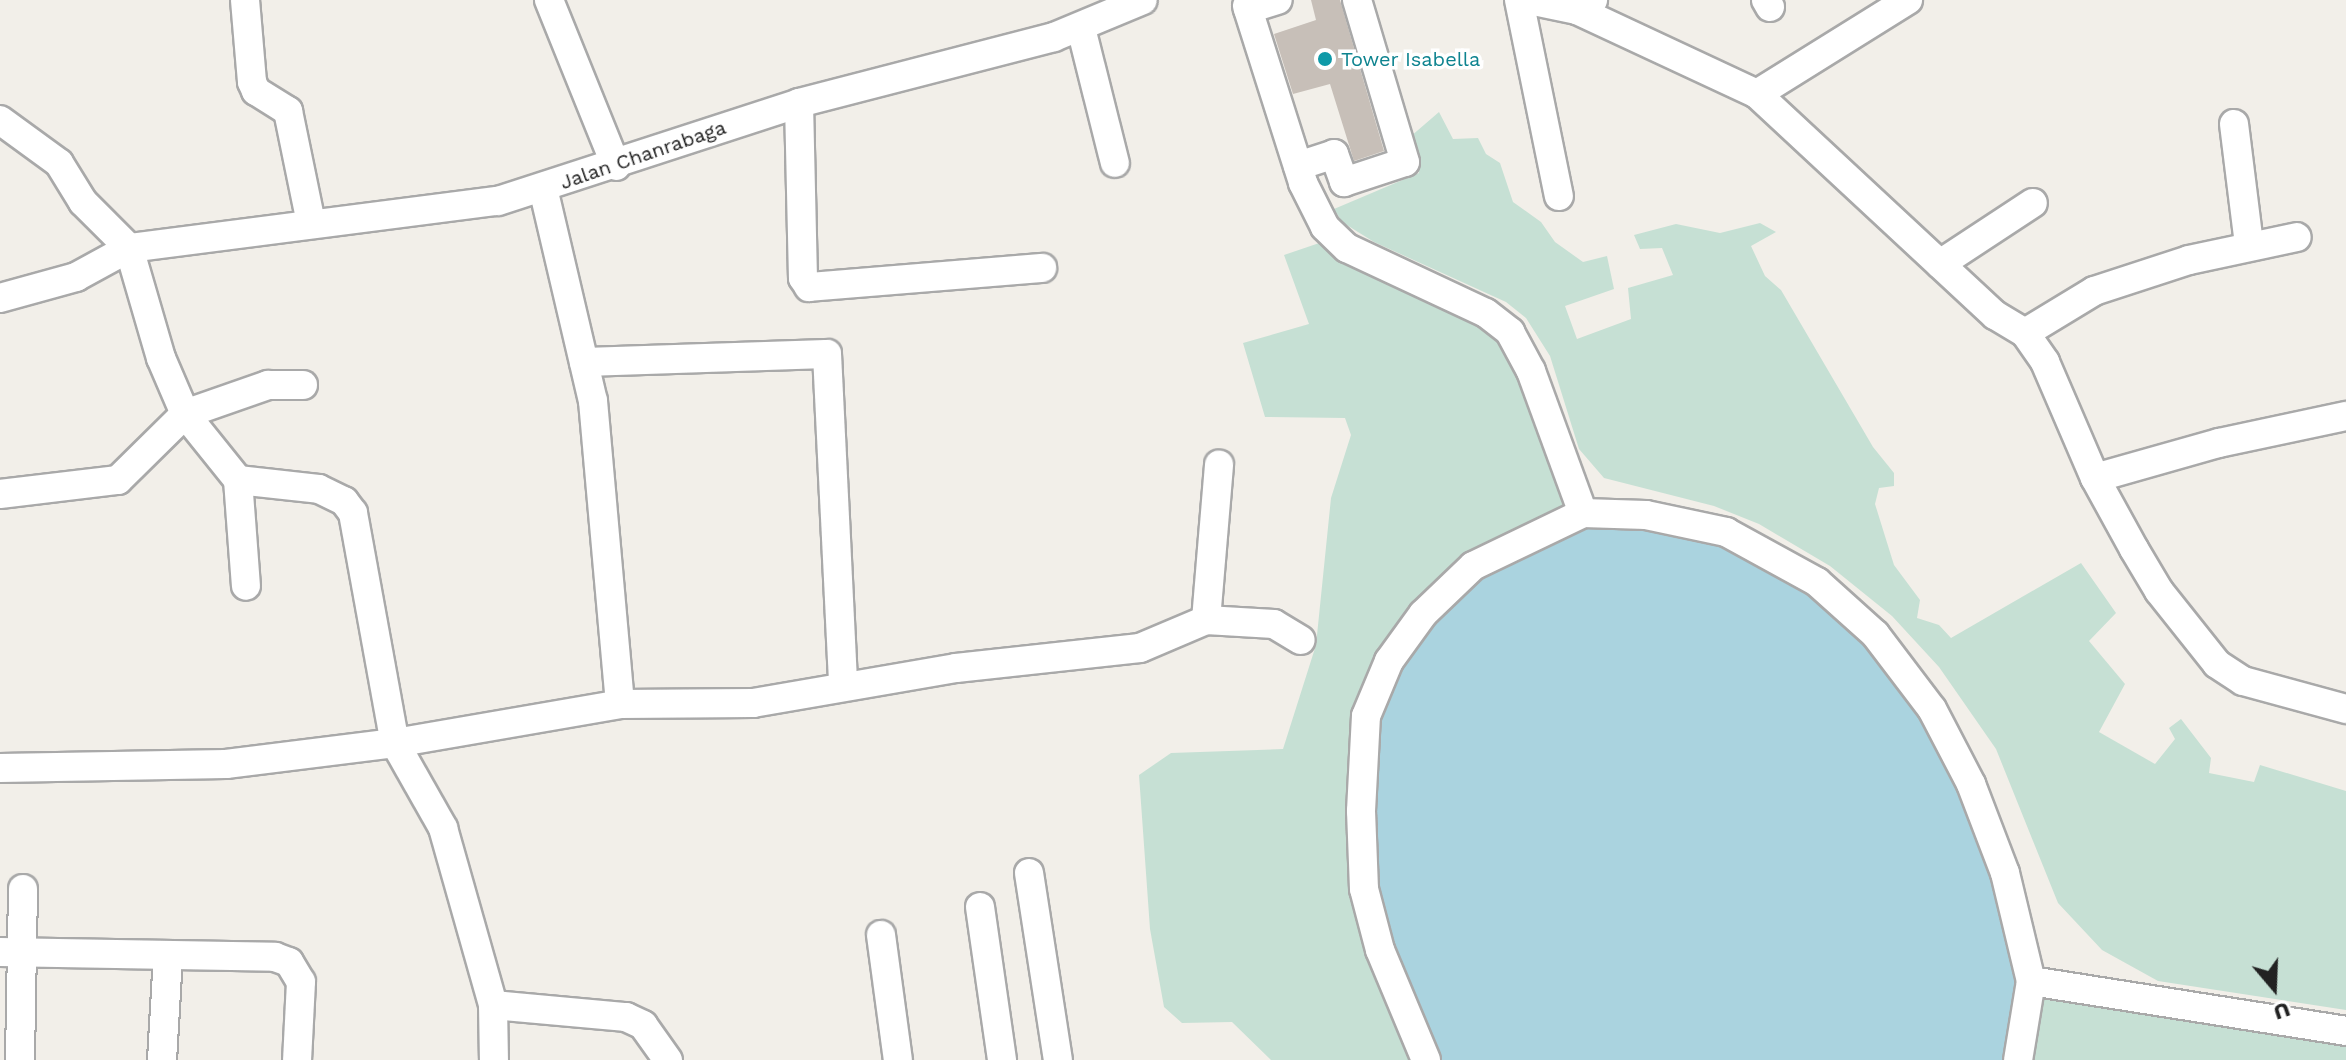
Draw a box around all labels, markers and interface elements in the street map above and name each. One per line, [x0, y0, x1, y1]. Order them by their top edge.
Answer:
place label: Tower Isabella [1341, 47, 1481, 71]
marker: Tower Isabella [1316, 50, 1334, 68]
street label: Jalan Chanrabaga [557, 115, 729, 195]
north arrow [2234, 948, 2314, 1028]
text: U [2271, 997, 2293, 1026]

